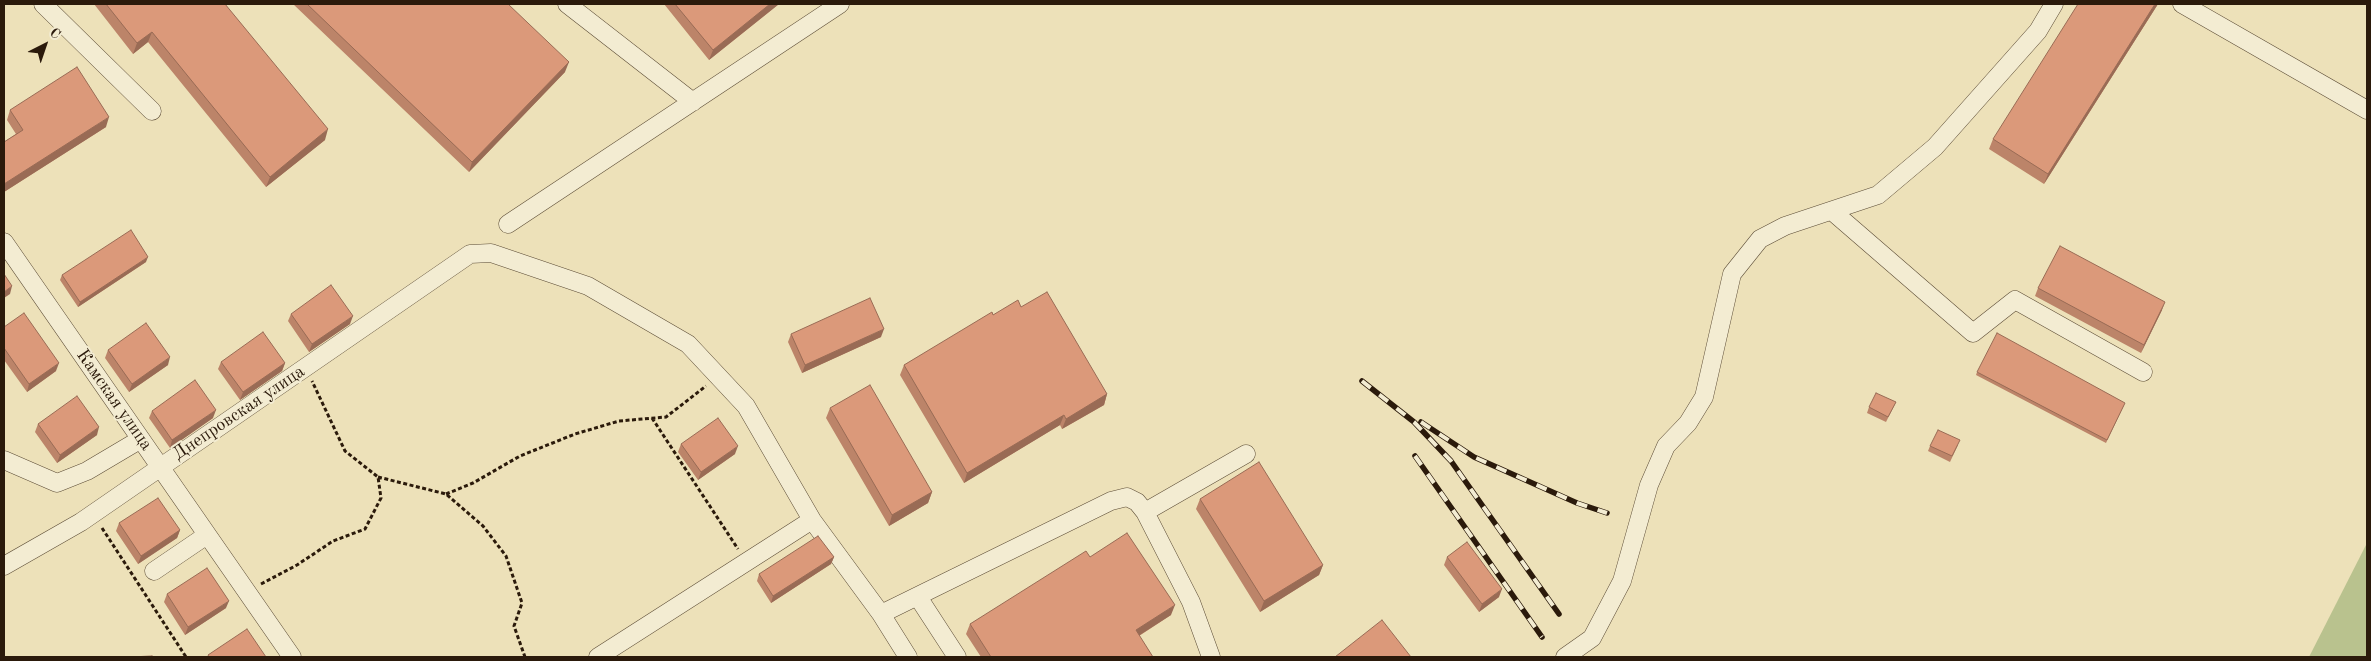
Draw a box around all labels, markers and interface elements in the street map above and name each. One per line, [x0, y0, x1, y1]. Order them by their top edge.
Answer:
north arrow [20, 20, 70, 70]
text: С [47, 25, 63, 42]
street label: Камская улица [71, 345, 157, 455]
street label: Днепровская улица [169, 361, 309, 465]

